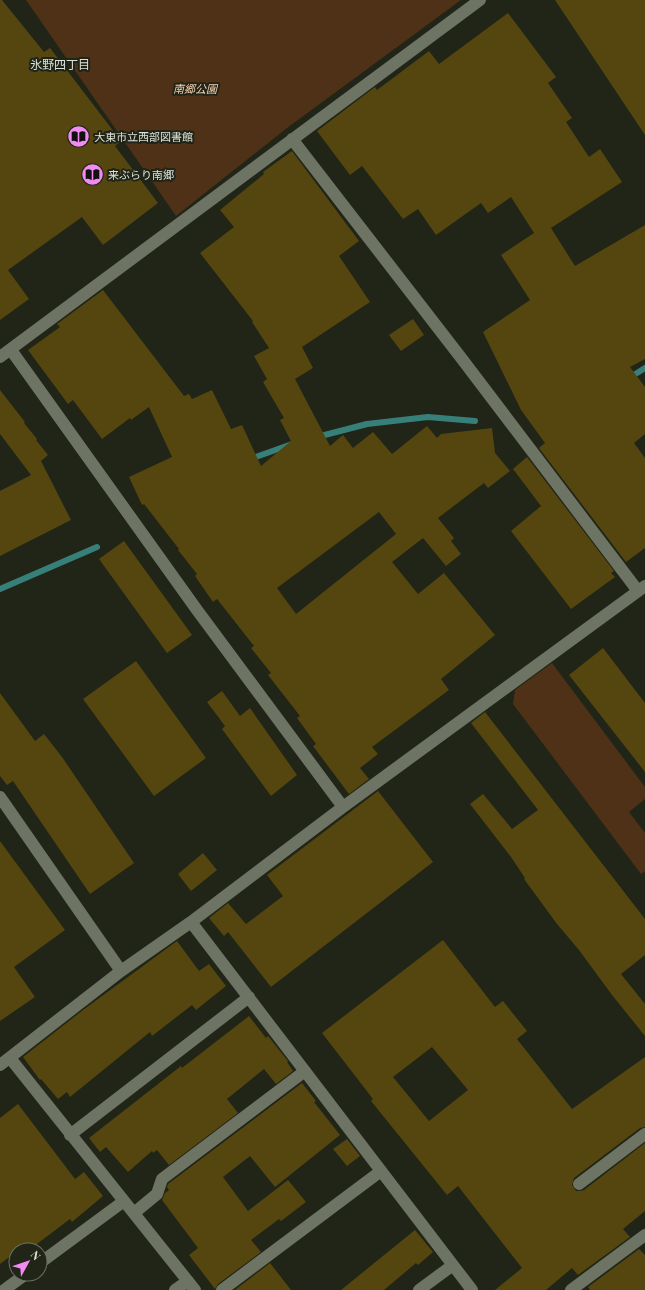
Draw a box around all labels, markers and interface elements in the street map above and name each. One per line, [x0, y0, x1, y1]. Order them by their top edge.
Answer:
district label: 氷野四丁目 [30, 56, 90, 72]
park label: 南郷公園 [173, 81, 219, 96]
library icon: 大東市立西部図書館 [66, 123, 92, 149]
place label: 大東市立西部図書館 [94, 129, 193, 144]
library icon: 来ぶらり南郷 [80, 161, 106, 187]
place label: 来ぶらり南郷 [108, 167, 174, 182]
north arrow [8, 1242, 48, 1282]
text: N [28, 1247, 44, 1263]

